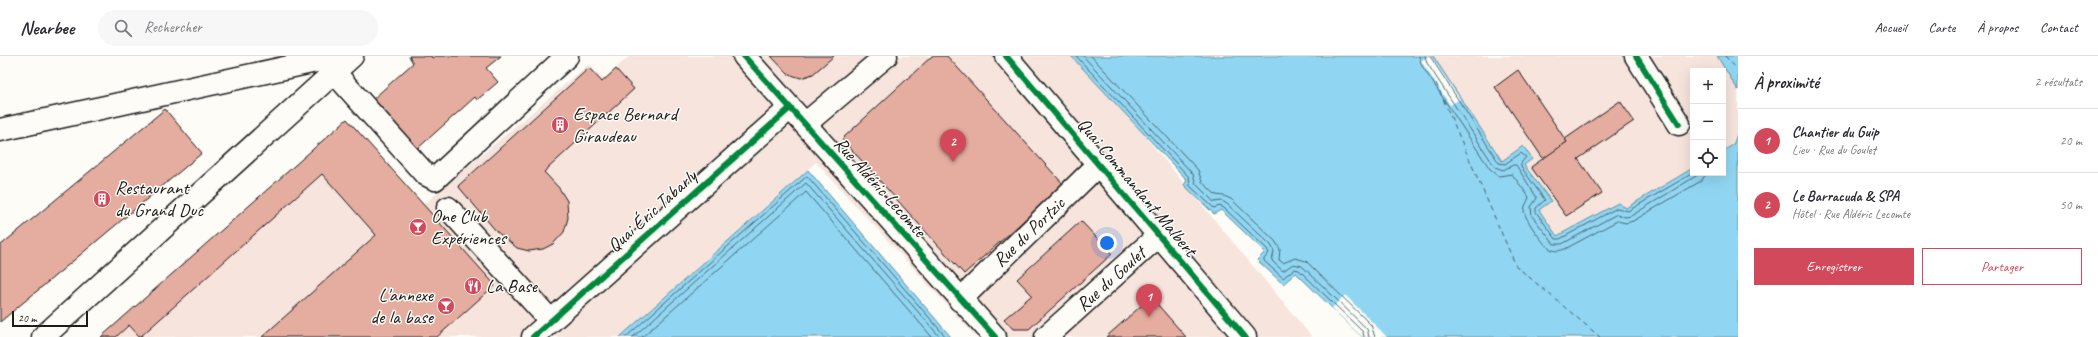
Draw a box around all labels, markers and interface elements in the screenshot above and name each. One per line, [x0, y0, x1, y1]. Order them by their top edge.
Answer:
search box [98, 10, 378, 46]
text: Nearbee [20, 16, 74, 40]
icon: search [112, 17, 134, 39]
text: Rechercher [144, 18, 202, 37]
text: Accueil [1875, 19, 1906, 36]
text: Carte [1928, 19, 1955, 36]
text: À propos [1977, 19, 2018, 36]
text: Contact [2040, 19, 2078, 36]
map controls [1690, 68, 1726, 176]
button: + [1690, 68, 1726, 104]
text: À proximité [1754, 72, 1819, 93]
text: 2 résultats [2034, 74, 2082, 90]
place label: Espace Bernard Giraudeau [573, 102, 680, 148]
button: − [1690, 104, 1726, 140]
street label: Quai Commandant Malbert [1072, 113, 1203, 263]
building icon: Espace Bernard Giraudeau [550, 115, 570, 135]
text: Chantier du Guip [1792, 123, 1879, 142]
pin: 2 [940, 129, 966, 162]
street label: Rue Aldéric Lecomte [829, 132, 933, 243]
text: 1 [1764, 133, 1770, 149]
text: 20 m [2060, 133, 2082, 149]
button: locate [1690, 140, 1726, 176]
text: Lieu · Rue du Goulet [1792, 142, 1876, 158]
street label: Quai Éric Tabarly [602, 164, 703, 257]
place label: Restaurant du Grand Duc [115, 176, 204, 222]
text: Le Barracuda & SPA [1792, 187, 1899, 206]
building icon: Restaurant du Grand Duc [92, 189, 112, 209]
street label: Rue du Portzic [988, 191, 1071, 272]
text: 2 [1764, 197, 1770, 213]
text: 50 m [2060, 197, 2082, 213]
place label: One Club Expériences [431, 204, 509, 250]
text: Hôtel · Rue Aldéric Lecomte [1792, 206, 1910, 222]
bar icon: One Club Expériences [408, 217, 428, 237]
your location [1097, 233, 1117, 253]
street label: Rue du Goulet [1071, 240, 1153, 316]
button: Enregistrer [1754, 248, 1914, 285]
button: Partager [1922, 248, 2082, 285]
place label: La Base [486, 274, 539, 298]
restaurant icon: La Base [463, 276, 483, 296]
place label: L'annexe de la base [371, 283, 435, 329]
pin: 1 [1136, 284, 1162, 317]
bar icon: L'annexe de la base [436, 296, 456, 316]
scale bar [12, 309, 88, 328]
text: 20 m [18, 311, 37, 325]

